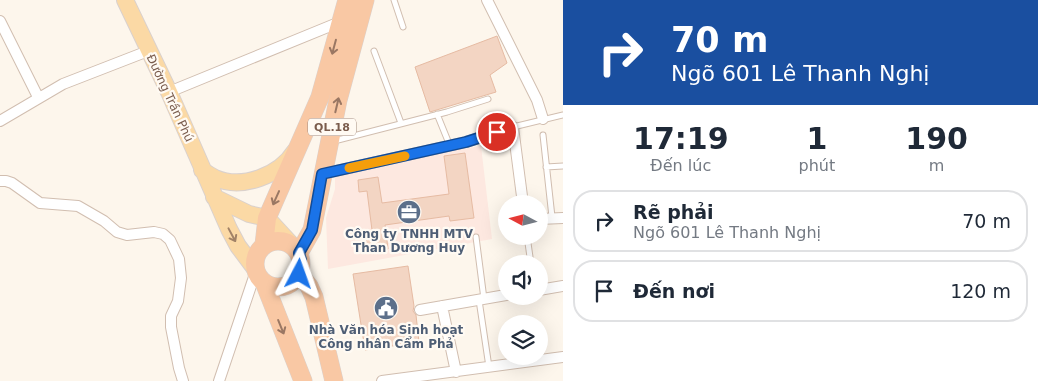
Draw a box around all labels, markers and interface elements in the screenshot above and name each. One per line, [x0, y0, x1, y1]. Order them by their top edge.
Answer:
icon: right [588, 20, 653, 85]
text: 70 m [671, 20, 768, 60]
one-way arrow [328, 38, 338, 54]
street label: Đường Trần Phú [144, 52, 196, 144]
text: Ngõ 601 Lê Thanh Nghị [671, 61, 929, 86]
one-way arrow [333, 98, 342, 114]
pin [476, 111, 518, 153]
road number: QL.18 [308, 118, 356, 136]
icon: arrive [483, 118, 511, 146]
text: 17:19 [633, 121, 729, 156]
text: 1 [806, 121, 827, 156]
text: 190 [905, 121, 968, 156]
text: Đến lúc [650, 156, 711, 175]
text: phút [799, 156, 835, 175]
text: m [929, 156, 944, 175]
one-way arrow [270, 190, 280, 205]
north arrow [498, 195, 548, 245]
map controls [498, 195, 548, 365]
office icon: Công ty TNHH MTV Than Dương Huy [396, 199, 422, 225]
text: Rẽ phải [633, 201, 714, 223]
icon: right [590, 207, 618, 235]
text: 70 m [962, 210, 1011, 232]
text: Ngõ 601 Lê Thanh Nghị [633, 223, 821, 242]
one-way arrow [228, 227, 237, 242]
place label: Công ty TNHH MTV Than Dương Huy [345, 227, 474, 255]
position arrow [272, 247, 324, 299]
button: sound [498, 255, 548, 305]
icon: arrive [590, 277, 618, 305]
text: Đến nơi [633, 280, 715, 302]
text: 120 m [950, 280, 1011, 302]
public building icon: Nhà Văn hóa Sinh hoạt Công nhân Cẩm Phả [373, 295, 399, 321]
button: layers [498, 315, 548, 365]
one-way arrow [277, 319, 287, 334]
place label: Nhà Văn hóa Sinh hoạt Công nhân Cẩm Phả [309, 323, 464, 351]

